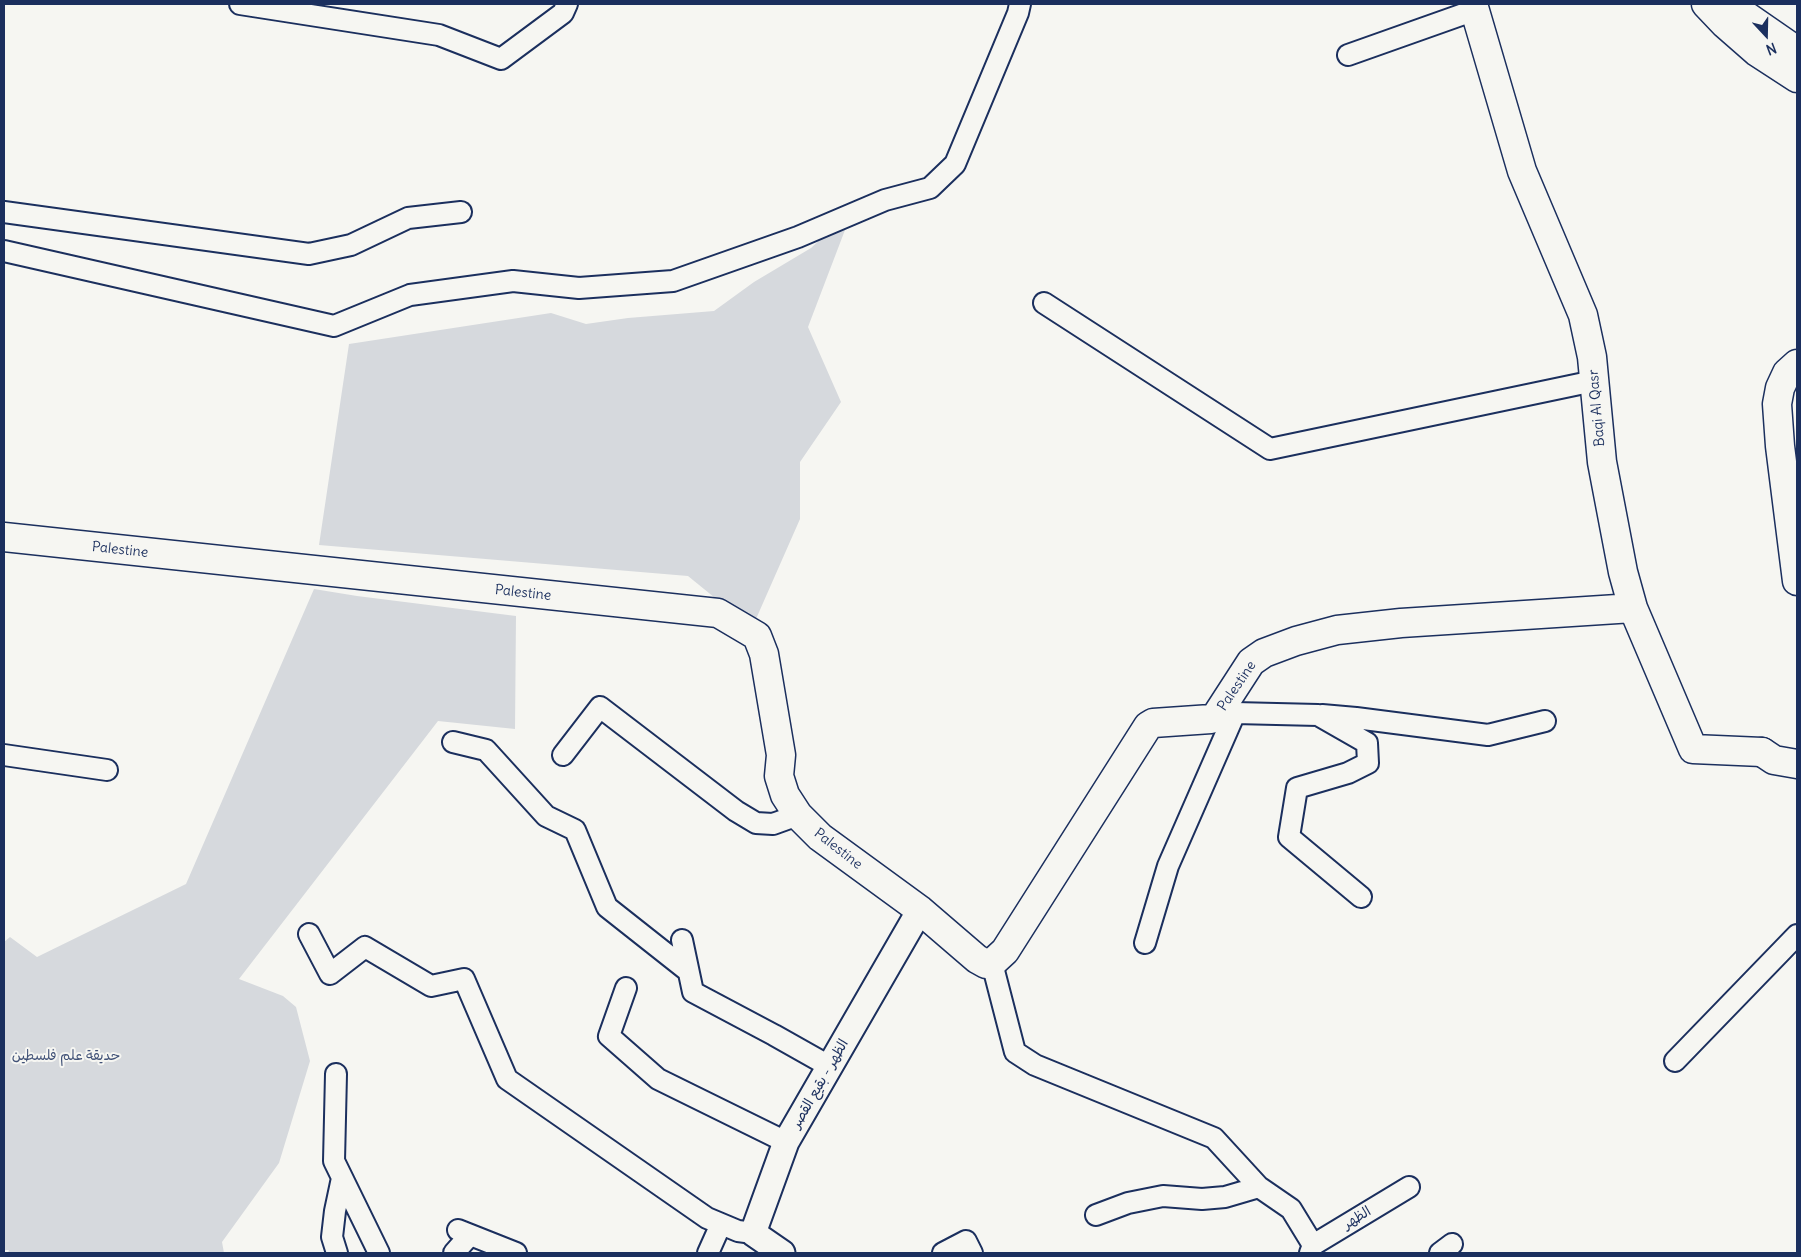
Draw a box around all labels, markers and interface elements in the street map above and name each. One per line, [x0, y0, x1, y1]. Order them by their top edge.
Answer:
north arrow [1741, 10, 1791, 60]
text: N [1764, 39, 1779, 59]
street label: Baqi Al Qasr [1585, 369, 1609, 447]
street label: Palestine [91, 539, 149, 561]
street label: Palestine [494, 582, 552, 604]
street label: Palestine [1214, 658, 1260, 714]
street label: Palestine [811, 825, 865, 873]
street label: الظهر - بقيع القصر [788, 1036, 852, 1132]
park label: حديقة علم فلسطين [12, 1048, 120, 1064]
street label: الظهر [1340, 1203, 1374, 1233]

